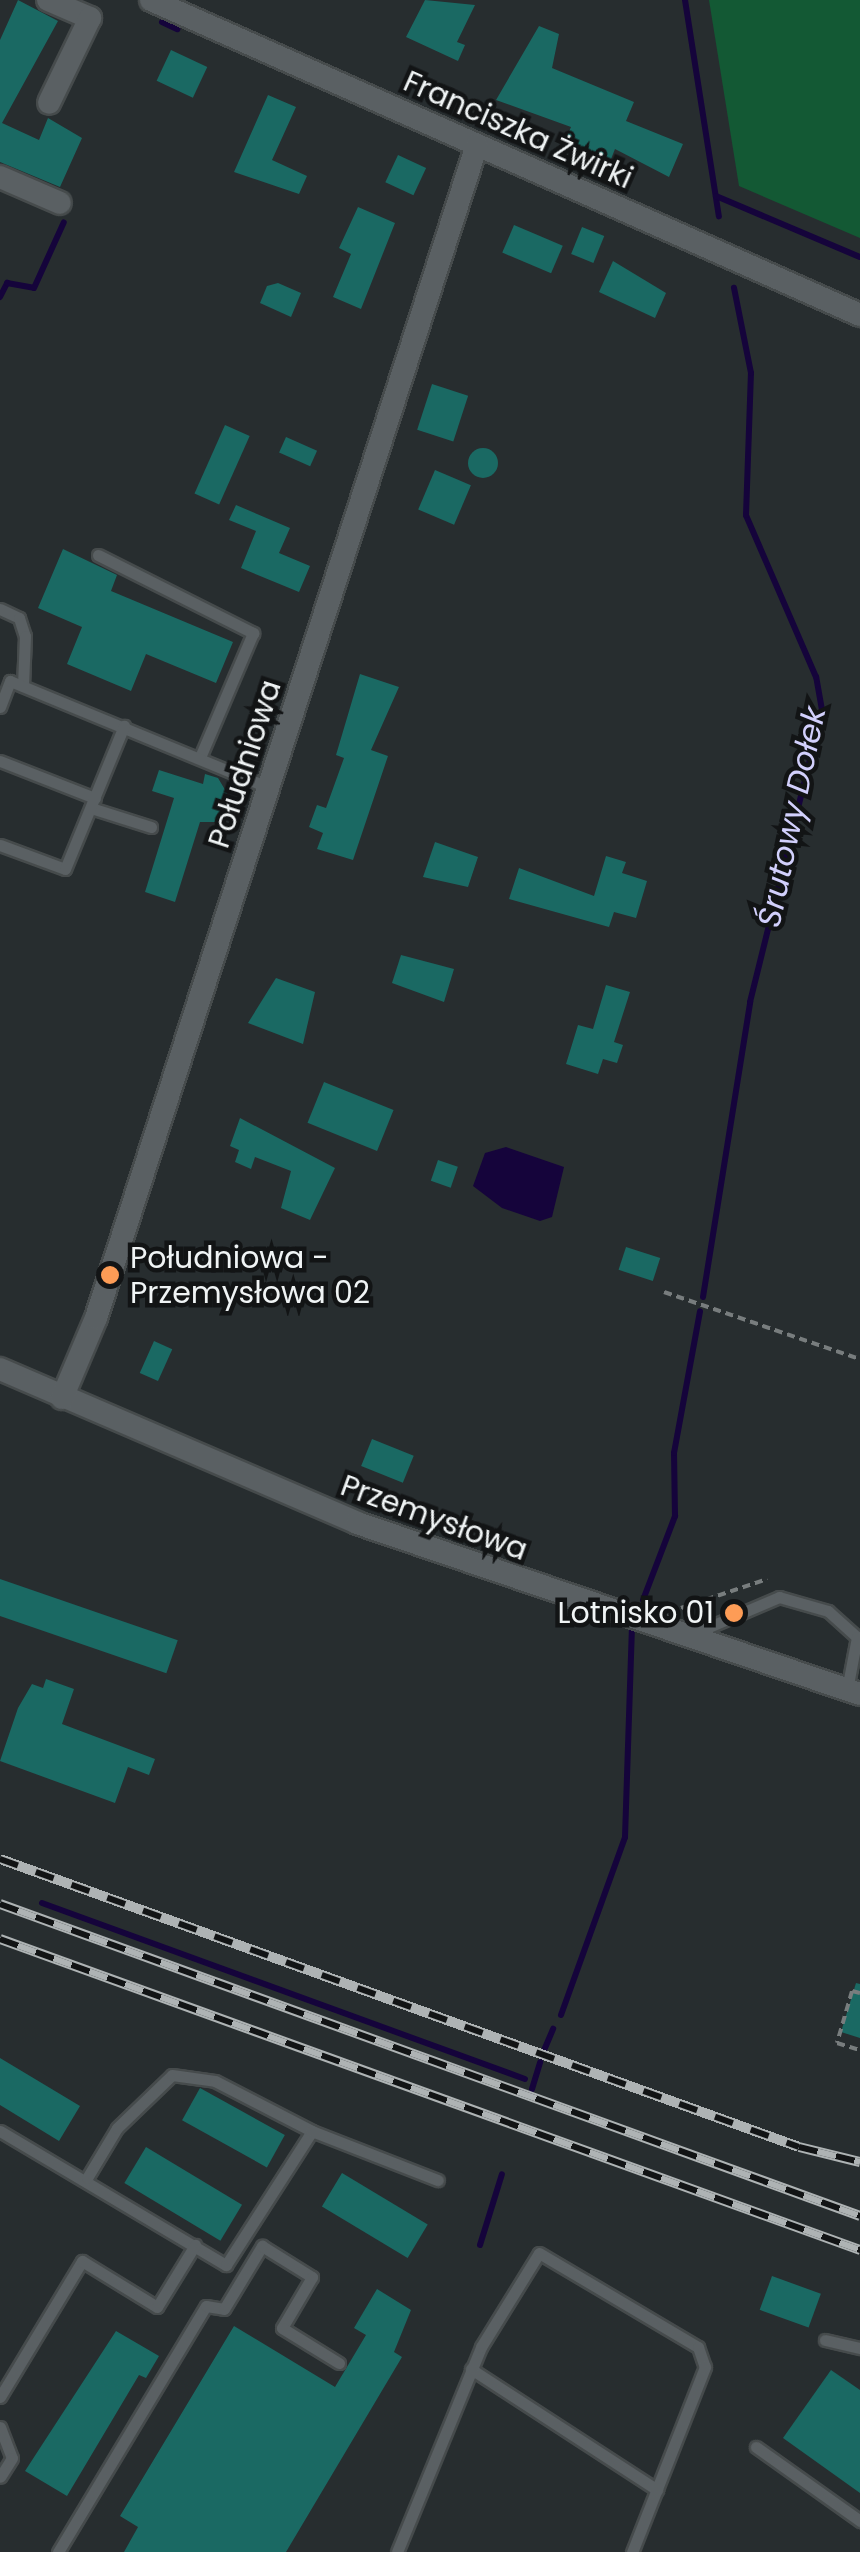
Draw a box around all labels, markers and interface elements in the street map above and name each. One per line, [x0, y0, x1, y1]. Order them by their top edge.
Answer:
street label: Franciszka Żwirki [398, 63, 638, 197]
street label: Południowa [201, 676, 289, 852]
water label: Śrutowy Dołek [750, 703, 834, 931]
place label: Południowa - Przemysłowa 02 [130, 1240, 370, 1310]
marker: Południowa - Przemysłowa 02 [99, 1264, 121, 1286]
street label: Przemysłowa [336, 1468, 532, 1568]
place label: Lotnisko 01 [558, 1595, 714, 1631]
marker: Lotnisko 01 [723, 1602, 745, 1624]

